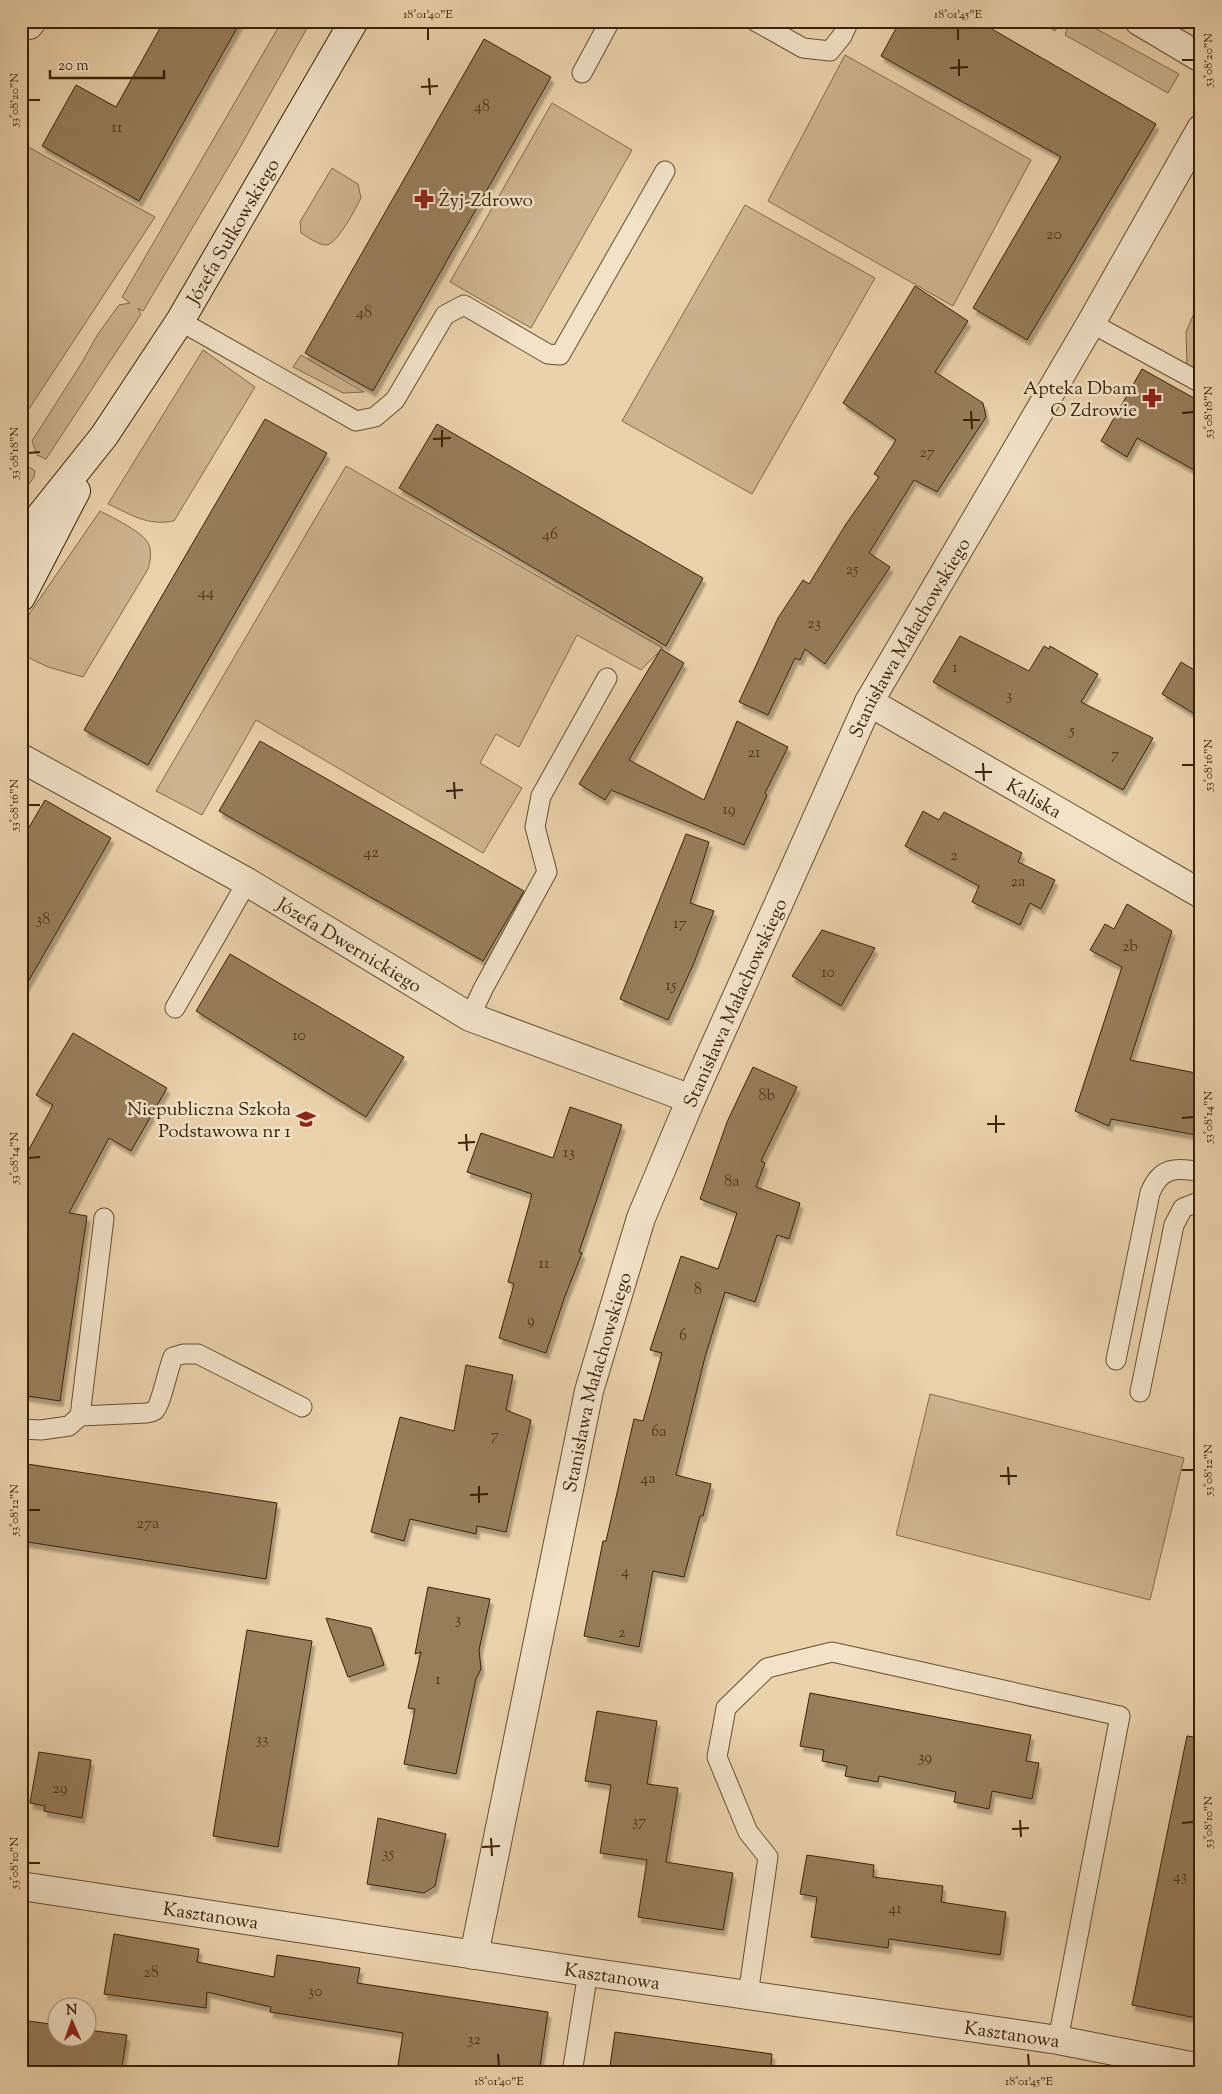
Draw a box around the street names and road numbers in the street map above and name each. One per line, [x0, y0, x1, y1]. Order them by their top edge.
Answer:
street label: Józefa Sułkowskiego [181, 154, 287, 311]
street label: Stanisława Małachowskiego [844, 533, 978, 743]
street label: Kaliska [1000, 773, 1066, 827]
street label: Józefa Dwernickiego [270, 892, 426, 1001]
street label: Stanisława Małachowskiego [678, 895, 795, 1112]
street label: Stanisława Małachowskiego [558, 1269, 640, 1495]
street label: Kasztanowa [161, 1897, 260, 1938]
street label: Kasztanowa [562, 1958, 662, 1998]
street label: Kasztanowa [962, 2016, 1062, 2056]

